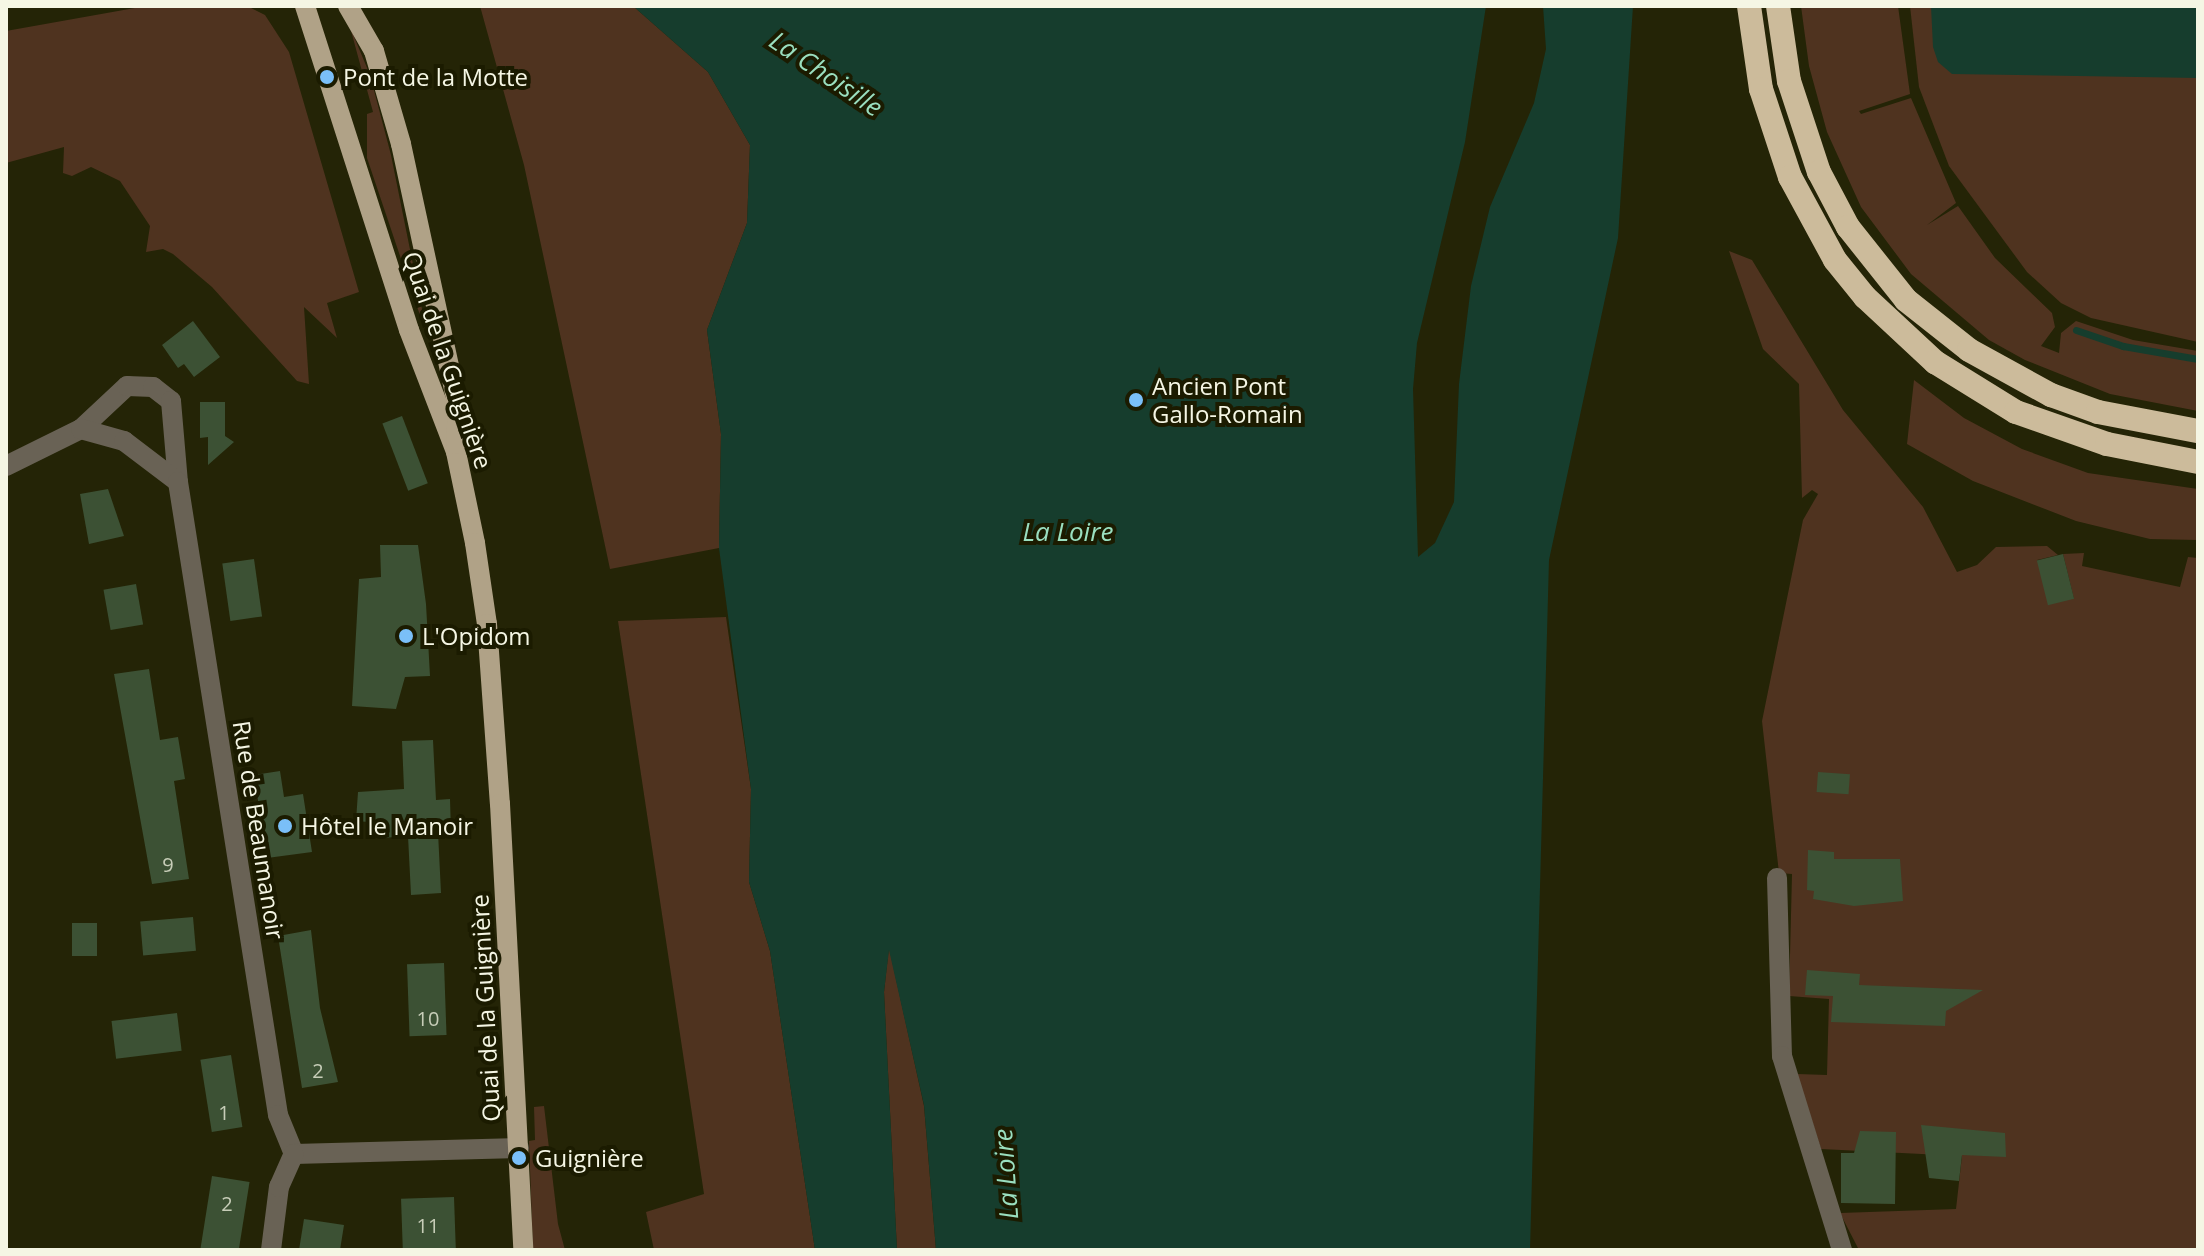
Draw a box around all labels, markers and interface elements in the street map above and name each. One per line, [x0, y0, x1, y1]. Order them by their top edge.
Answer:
water label: La Choisille [764, 25, 888, 123]
place label: Pont de la Motte [343, 63, 528, 91]
marker: Pont de la Motte [318, 68, 336, 86]
street label: Quai de la Guignière [397, 248, 499, 472]
place label: Ancien Pont Gallo-Romain [1152, 372, 1303, 428]
marker: Ancien Pont Gallo-Romain [1127, 391, 1145, 409]
water label: La Loire [1023, 516, 1113, 548]
place label: L'Opidom [422, 622, 531, 650]
marker: L'Opidom [397, 627, 415, 645]
street label: Rue de Beaumanoir [227, 718, 291, 942]
place label: Hôtel le Manoir [301, 812, 473, 840]
marker: Hôtel le Manoir [276, 817, 294, 835]
house number: 9 [162, 852, 174, 876]
street label: Quai de la Guignière [465, 893, 505, 1123]
house number: 10 [417, 1006, 439, 1030]
house number: 2 [312, 1058, 324, 1082]
house number: 1 [218, 1100, 230, 1124]
water label: La Loire [987, 1128, 1025, 1220]
place label: Guignière [535, 1144, 644, 1172]
marker: Guignière [510, 1149, 528, 1167]
house number: 2 [221, 1191, 233, 1215]
house number: 11 [417, 1213, 439, 1237]

